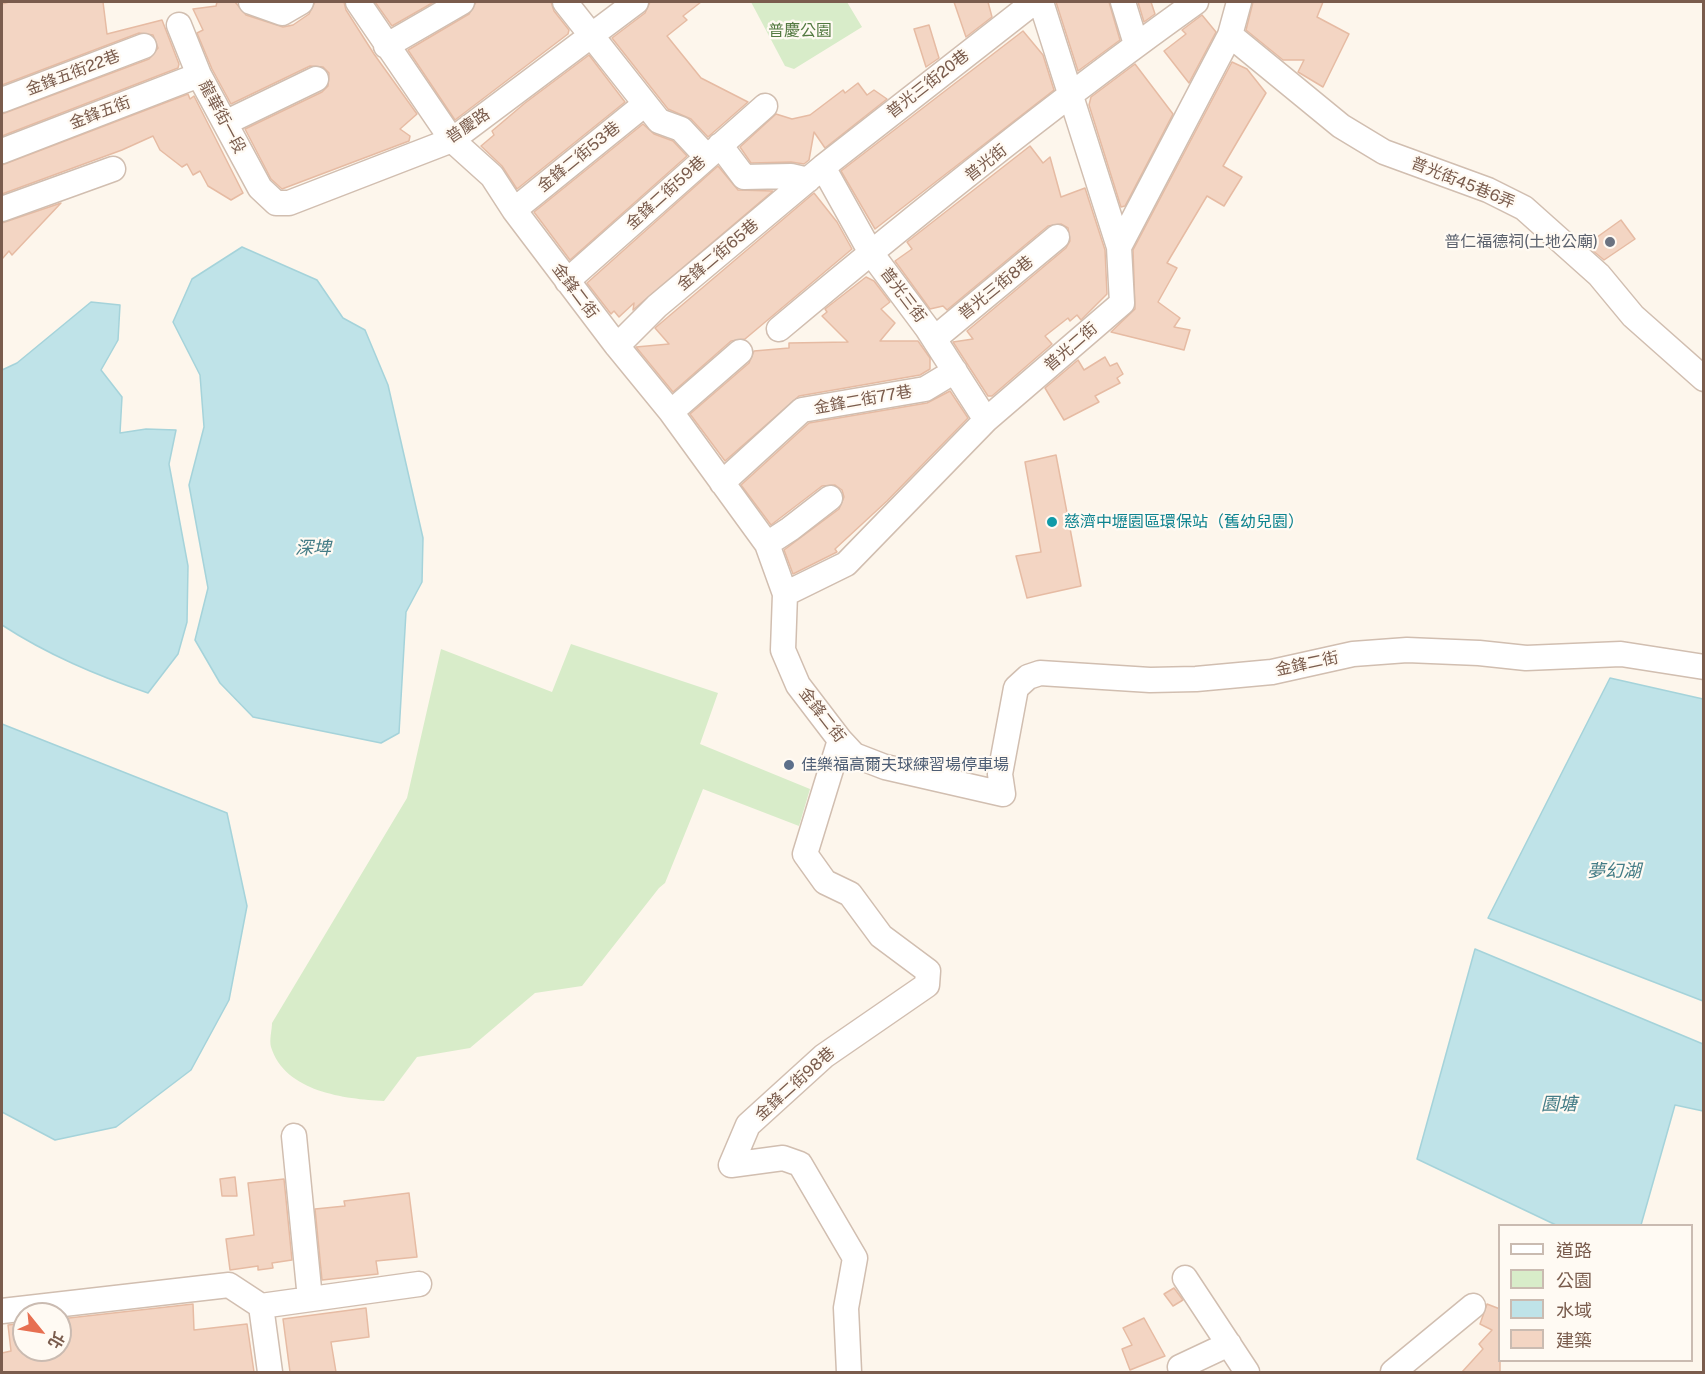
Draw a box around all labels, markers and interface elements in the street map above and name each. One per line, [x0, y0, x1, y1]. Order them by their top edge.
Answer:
park label: 普慶公園 [768, 21, 832, 41]
street label: 金鋒五街22巷 [23, 46, 123, 100]
street label: 普光三街20巷 [883, 46, 973, 122]
street label: 龍華街一段 [195, 77, 249, 157]
street label: 金鋒五街 [67, 93, 133, 133]
street label: 普慶路 [443, 105, 493, 147]
street label: 金鋒二街53巷 [534, 118, 624, 196]
street label: 普光街 [961, 141, 1011, 185]
street label: 金鋒二街59巷 [622, 152, 710, 234]
street label: 普光街45巷6弄 [1408, 153, 1518, 213]
street label: 金鋒二街65巷 [673, 215, 763, 295]
place label: 普仁福德祠(土地公廟) [1444, 232, 1598, 252]
marker: 普仁福德祠(土地公廟) [1603, 235, 1617, 249]
street label: 普光三街8巷 [955, 252, 1037, 324]
street label: 金鋒二街 [548, 260, 602, 322]
street label: 普光三街 [876, 264, 930, 326]
street label: 普光二街 [1041, 319, 1101, 375]
street label: 金鋒二街77巷 [812, 382, 914, 418]
place label: 慈濟中壢園區環保站（舊幼兒園） [1064, 512, 1304, 532]
marker: 慈濟中壢園區環保站（舊幼兒園） [1045, 515, 1059, 529]
water label: 深埤 [295, 537, 331, 559]
street label: 金鋒二街 [1274, 648, 1340, 680]
street label: 金鋒二街 [795, 684, 849, 746]
place label: 佳樂福高爾夫球練習場停車場 [801, 755, 1009, 775]
marker: 佳樂福高爾夫球練習場停車場 [782, 758, 796, 772]
water label: 夢幻湖 [1587, 860, 1641, 882]
street label: 金鋒二街98巷 [751, 1043, 839, 1125]
water label: 園塘 [1541, 1093, 1577, 1115]
legend [1498, 1224, 1693, 1362]
text: 道路 [1556, 1240, 1592, 1261]
text: 公園 [1556, 1270, 1592, 1291]
text: 水域 [1556, 1300, 1592, 1321]
north arrow [12, 1302, 72, 1362]
text: 北 [44, 1329, 69, 1352]
text: 建築 [1556, 1330, 1592, 1351]

